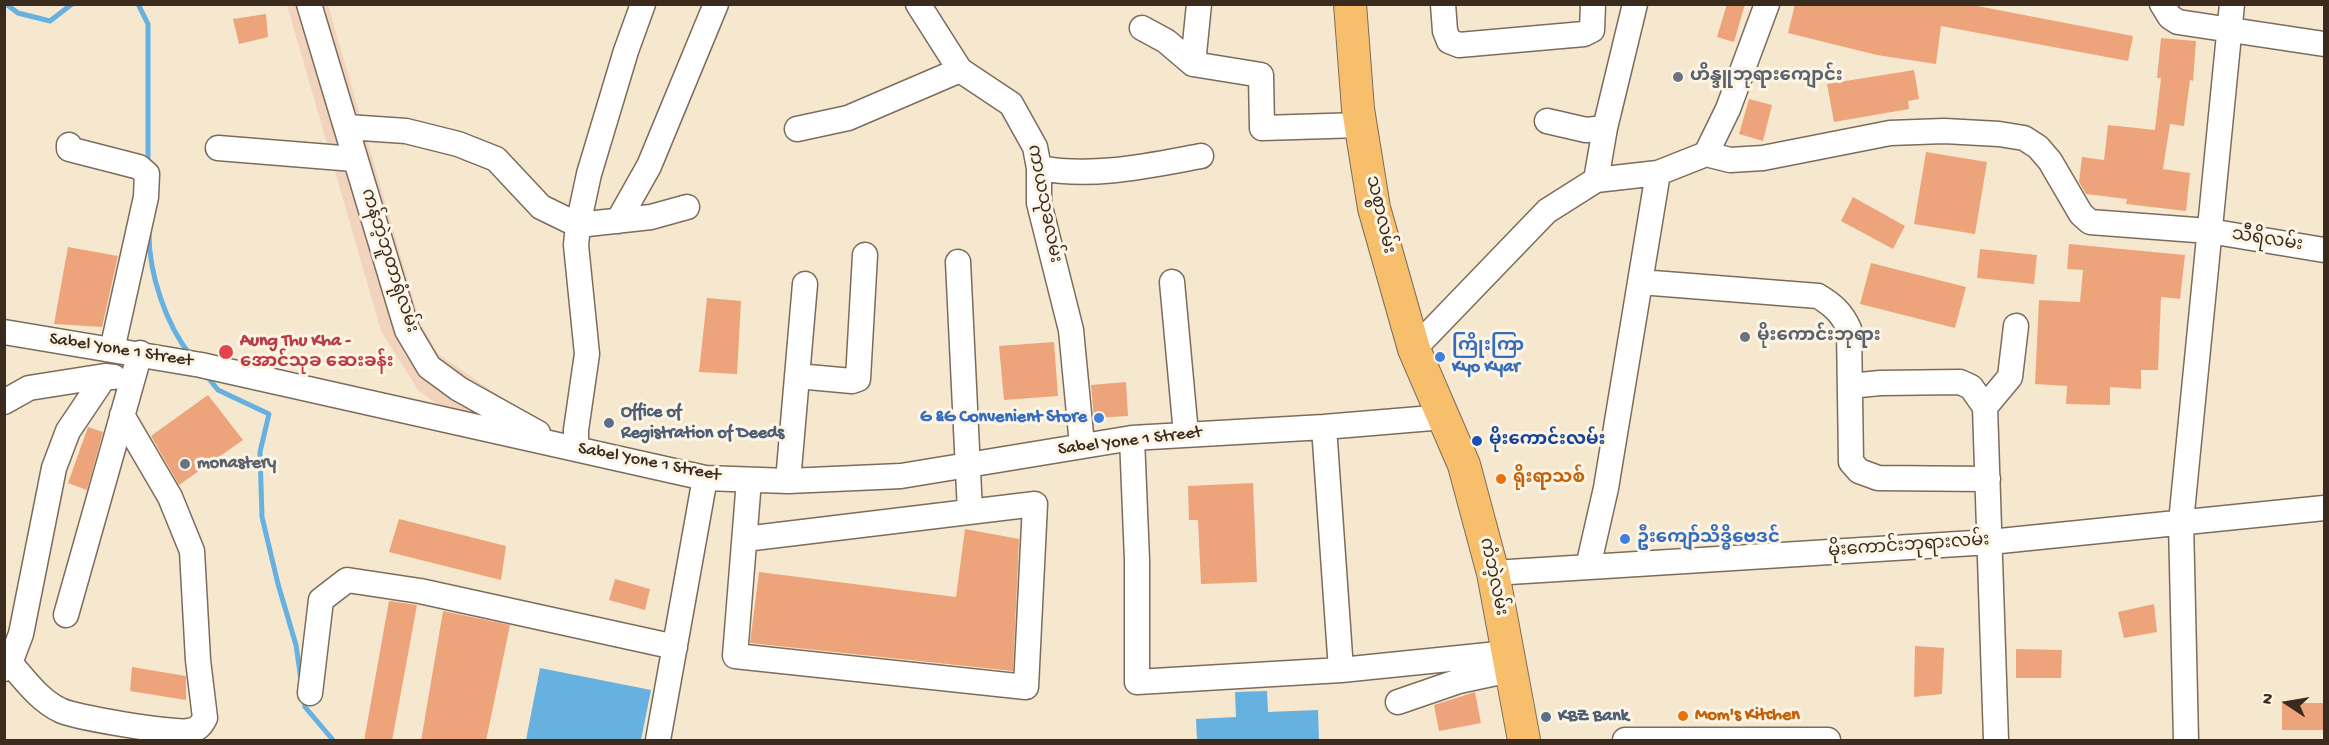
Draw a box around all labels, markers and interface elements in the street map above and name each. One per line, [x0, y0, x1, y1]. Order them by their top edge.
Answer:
place label: ဟိန္ဒူဘုရားကျောင်း [1690, 66, 1843, 88]
marker: ဟိန္ဒူဘုရားကျောင်း [1671, 70, 1685, 84]
street label: ကာယသုခလမ်း [1021, 143, 1065, 265]
street label: သစ္စာလမ်း [1360, 174, 1398, 256]
street label: ကန်ဘဲ့ဘူတာရုံလမ်း [355, 186, 421, 336]
street label: သီရိလမ်း [2230, 225, 2304, 257]
place label: မိုးကောင်းဘုရား [1757, 326, 1881, 348]
street label: Sabel Yone 1 Street [48, 329, 194, 373]
marker: မိုးကောင်းဘုရား [1738, 330, 1752, 344]
place label: Aung Thu Kha - အောင်သုခ ဆေးခန်း [240, 331, 394, 374]
place label: ကြိုးကြာ Kyo Kyar [1452, 336, 1524, 378]
marker: Aung Thu Kha - အောင်သုခ ဆေးခန်း [217, 343, 235, 361]
marker: ကြိုးကြာ Kyo Kyar [1433, 350, 1447, 364]
place label: Office of Registration of Deeds [621, 402, 784, 444]
place label: G &G Convenient Store [920, 407, 1087, 429]
marker: G &G Convenient Store [1092, 411, 1106, 425]
marker: Office of Registration of Deeds [602, 416, 616, 430]
street label: Sabel Yone 1 Street [1057, 422, 1203, 462]
place label: မိုးကောင်းလမ်း [1489, 430, 1605, 452]
marker: မိုးကောင်းလမ်း [1470, 434, 1484, 448]
street label: Sabel Yone 1 Street [576, 439, 722, 487]
place label: monastery [197, 453, 276, 475]
marker: monastery [178, 457, 192, 471]
place label: ရိုးရာသစ် [1513, 468, 1585, 490]
marker: ရိုးရာသစ် [1494, 472, 1508, 486]
place label: ဦးကျော်သိဒ္ဓိဗေဒင် [1637, 528, 1780, 550]
street label: မိုးကောင်းဘုရားလမ်း [1828, 531, 1990, 563]
marker: ဦးကျော်သိဒ္ဓိဗေဒင် [1618, 532, 1632, 546]
street label: ကံဘဲ့လမ်း [1473, 536, 1511, 618]
north arrow [2257, 673, 2317, 733]
text: N [2259, 692, 2279, 706]
place label: Mom's Kitchen [1695, 705, 1800, 727]
place label: KBZ Bank [1558, 706, 1629, 728]
marker: Mom's Kitchen [1676, 709, 1690, 723]
marker: KBZ Bank [1539, 710, 1553, 724]

